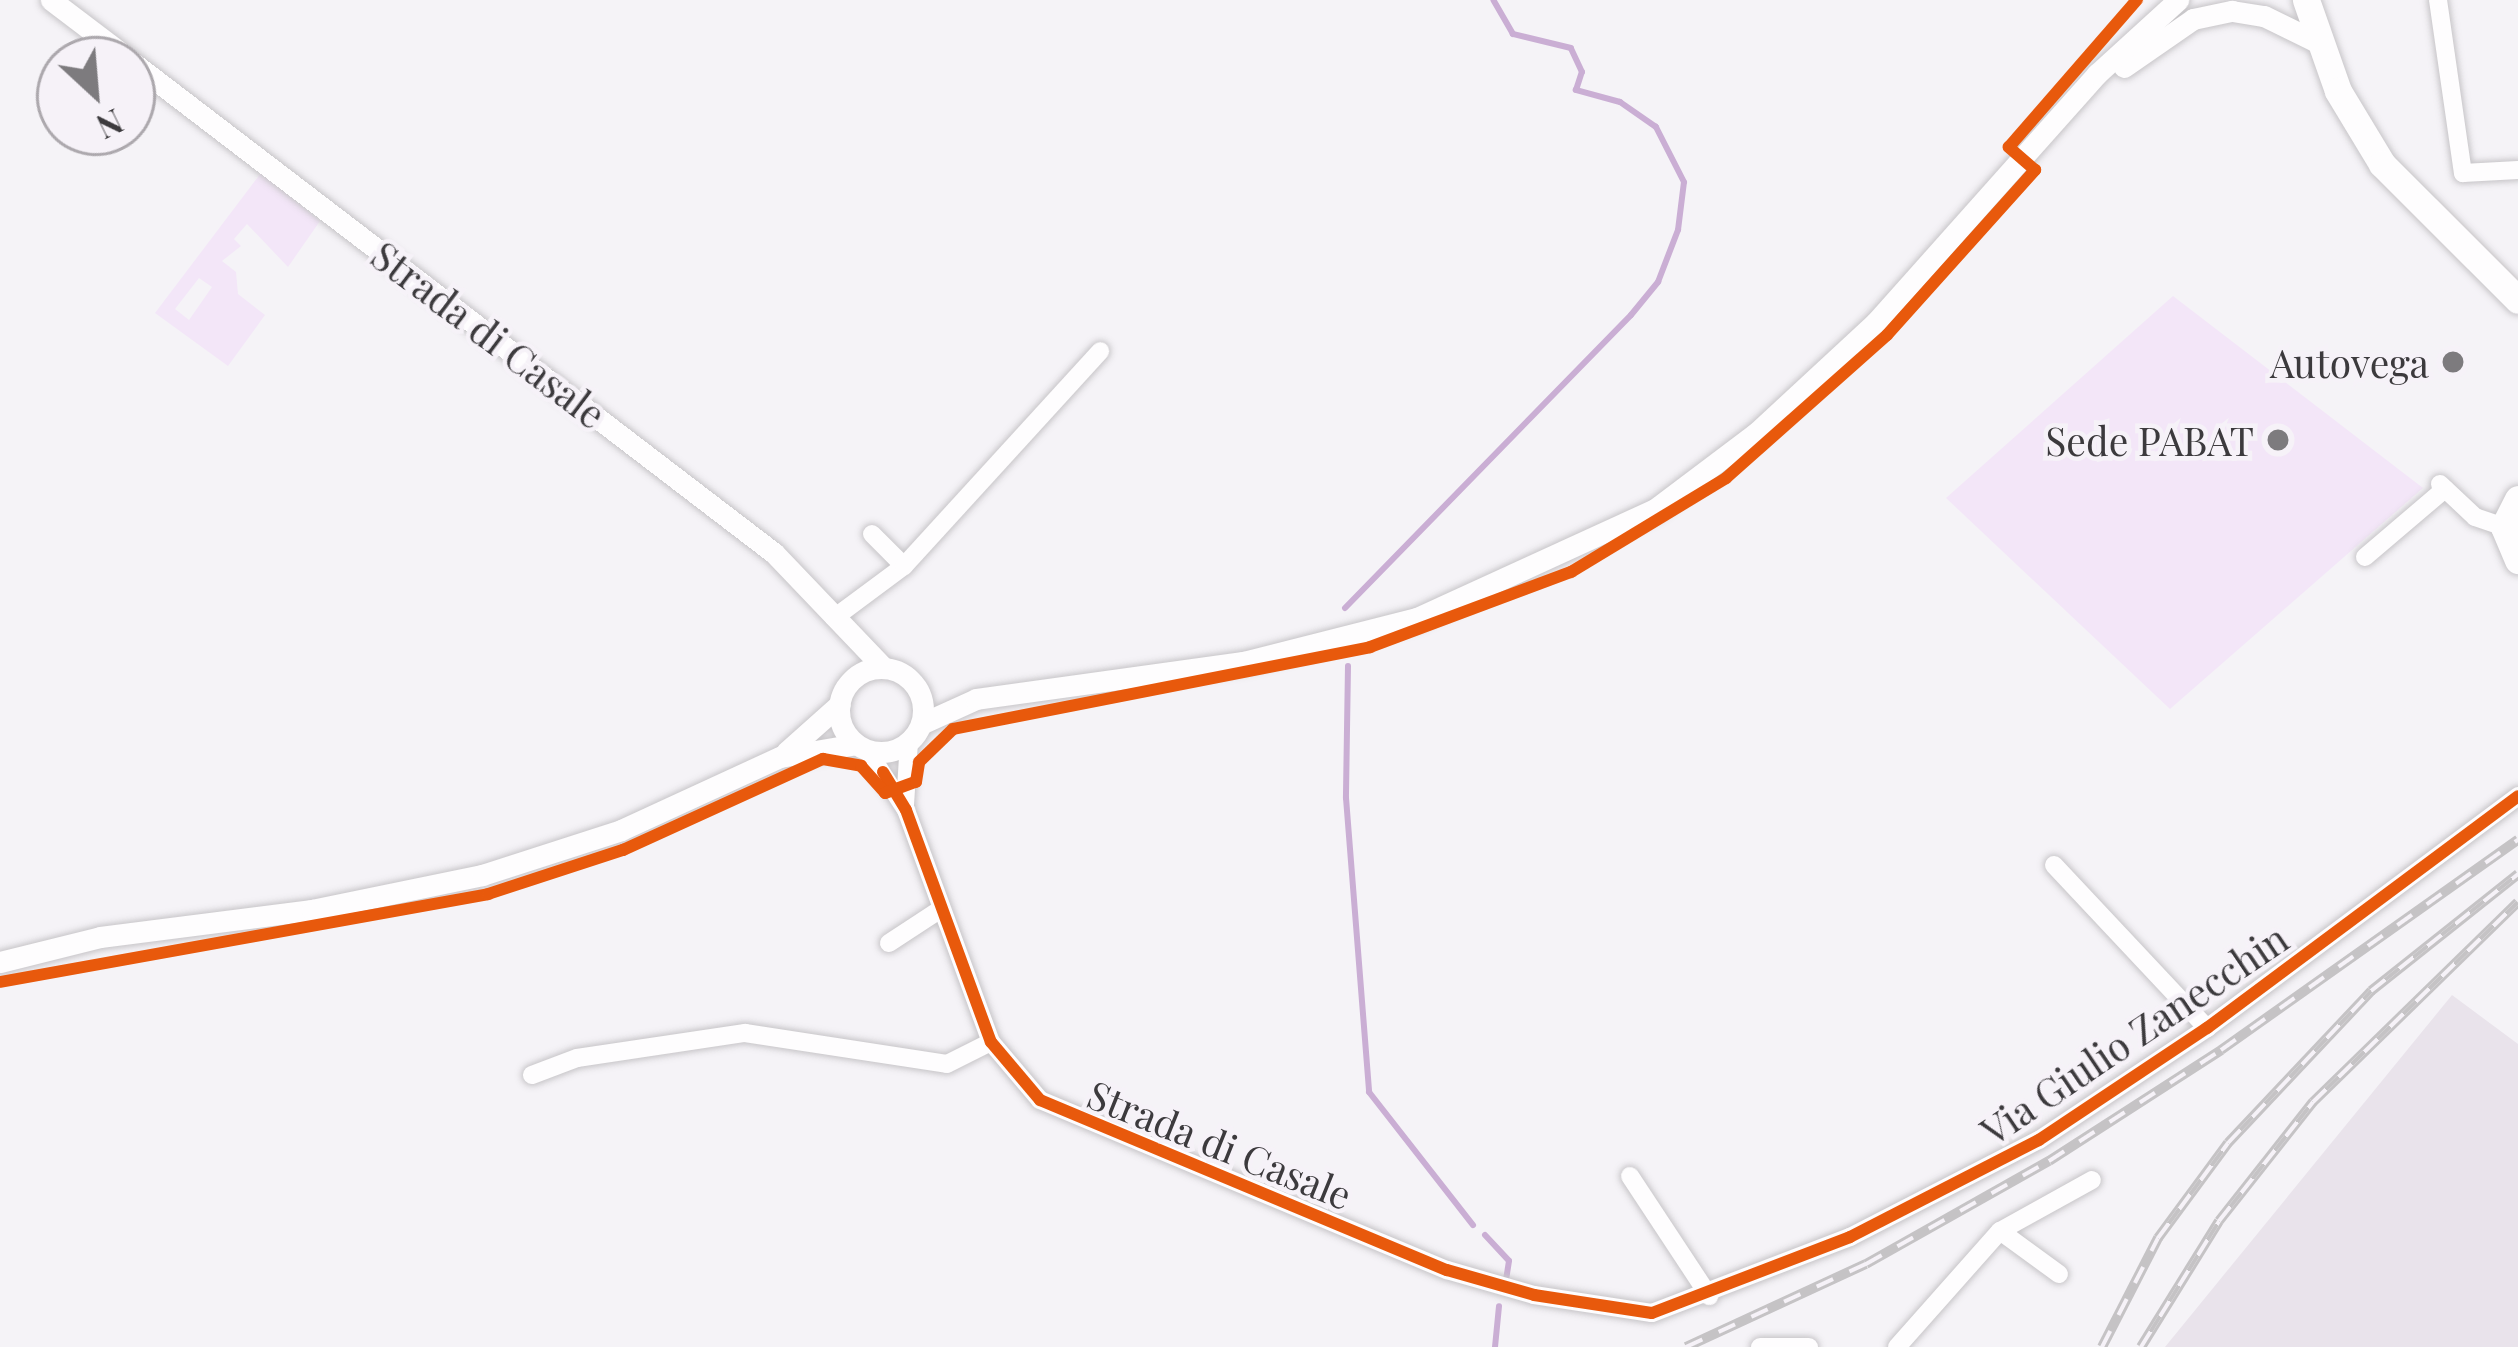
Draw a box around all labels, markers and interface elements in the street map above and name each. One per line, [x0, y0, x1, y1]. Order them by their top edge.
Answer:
north arrow [36, 36, 156, 156]
text: N [90, 101, 131, 151]
street label: Strada di Casale [363, 231, 615, 437]
place label: Autovega [2270, 339, 2429, 385]
marker: Autovega [2440, 349, 2466, 375]
place label: Sede PABAT [2045, 417, 2254, 463]
marker: Sede PABAT [2265, 427, 2291, 453]
street label: Via Giulio Zanecchin [1972, 914, 2296, 1154]
street label: Strada di Casale [1081, 1070, 1359, 1218]

